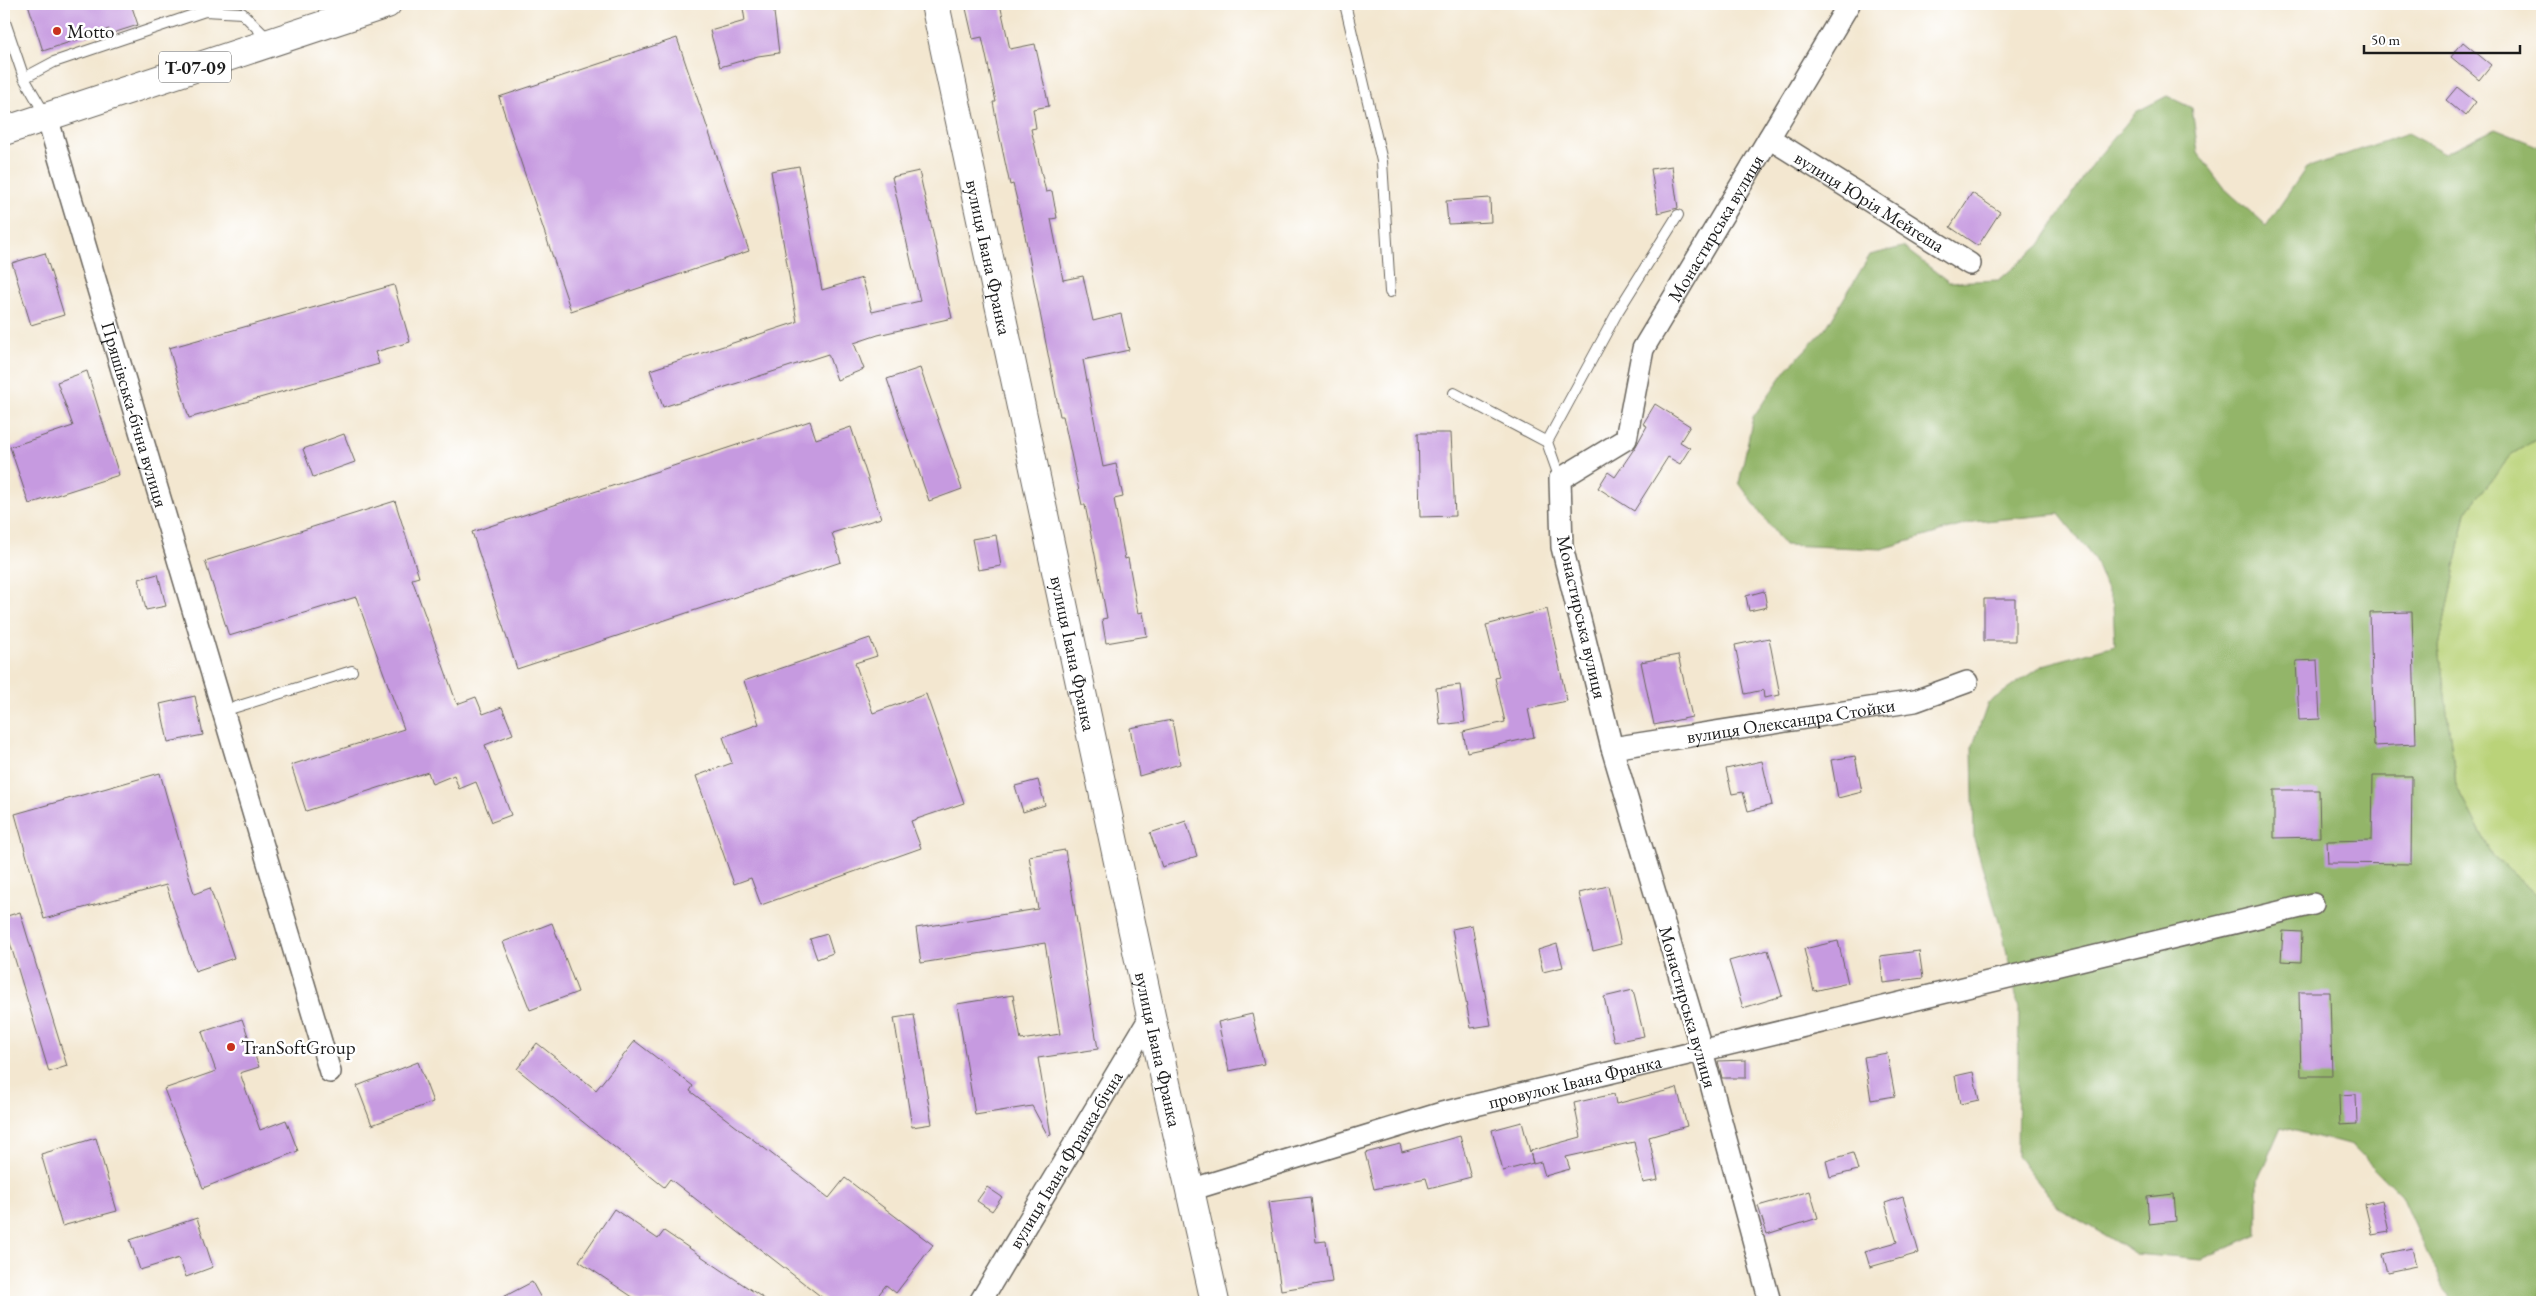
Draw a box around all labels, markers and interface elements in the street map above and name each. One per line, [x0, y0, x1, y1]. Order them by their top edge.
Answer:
place label: Motto [67, 19, 114, 44]
scale bar [2364, 22, 2520, 54]
marker: Motto [51, 25, 63, 37]
text: 50 m [2371, 30, 2400, 49]
road number: Т-07-09 [159, 52, 231, 82]
street label: вулиця Юрія Мейгеша [1790, 145, 1950, 258]
street label: Монастирська вулиця [1662, 149, 1769, 306]
street label: вулиця Івана Франка [960, 177, 1018, 338]
street label: Пряшівська-бічна вулиця [96, 318, 175, 511]
street label: Монастирська вулиця [1551, 533, 1613, 702]
street label: вулиця Івана Франка [1045, 573, 1102, 734]
street label: вулиця Олександра Стойки [1685, 692, 1897, 749]
street label: Монастирська вулиця [1653, 923, 1723, 1091]
street label: вулиця Івана Франка [1129, 969, 1188, 1130]
place label: TranSoftGroup [241, 1035, 356, 1060]
marker: TranSoftGroup [225, 1041, 237, 1053]
street label: провулок Івана Франка [1486, 1048, 1664, 1114]
street label: вулиця Івана Франка-бічна [1002, 1066, 1128, 1253]

